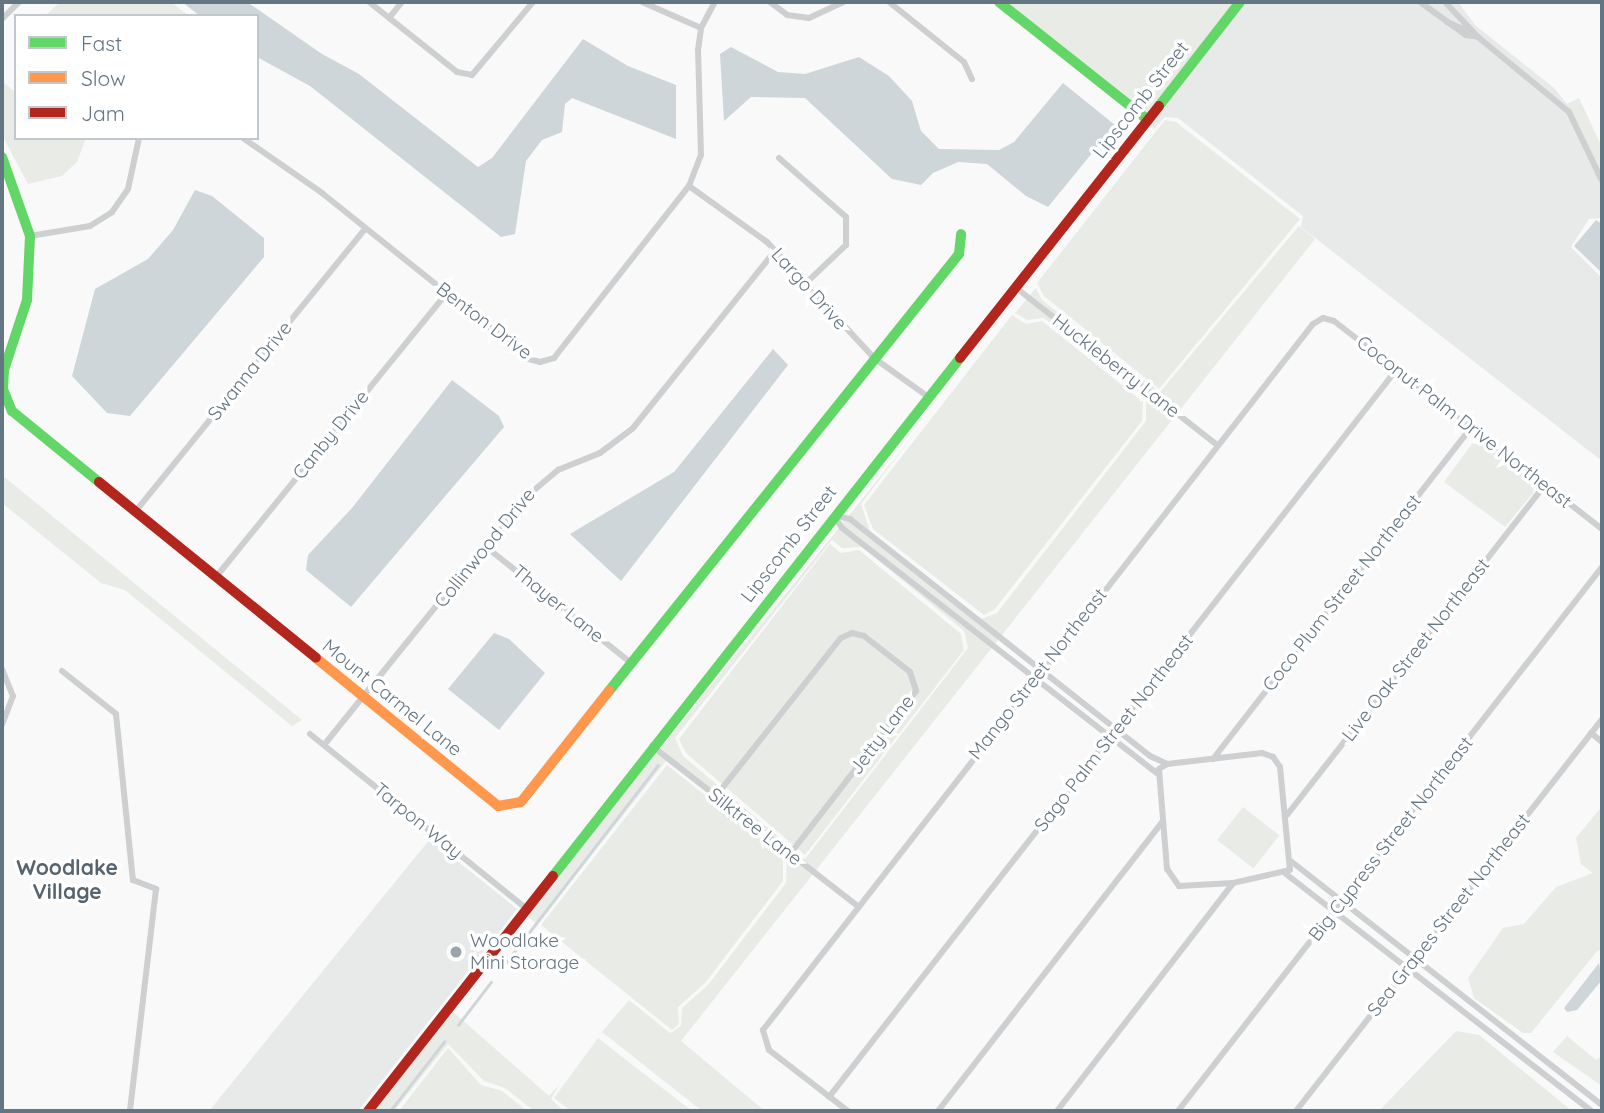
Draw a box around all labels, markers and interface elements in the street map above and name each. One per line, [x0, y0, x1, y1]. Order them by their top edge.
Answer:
legend [14, 14, 259, 140]
text: Fast [81, 30, 122, 56]
street label: Lipscomb Street [1088, 37, 1194, 163]
text: Slow [81, 65, 126, 91]
text: Jam [81, 100, 125, 126]
street label: Largo Drive [766, 243, 852, 335]
street label: Benton Drive [432, 278, 536, 364]
street label: Huckleberry Lane [1048, 309, 1184, 423]
street label: Swanna Drive [203, 317, 297, 425]
street label: Coconut Palm Drive Northeast [1352, 331, 1576, 513]
street label: Canby Drive [288, 386, 374, 484]
street label: Lipscomb Street [736, 481, 842, 607]
street label: Collinwood Drive [430, 484, 540, 612]
street label: Coco Plum Street Northeast [1258, 490, 1426, 696]
street label: Live Oak Street Northeast [1337, 554, 1495, 746]
street label: Thayer Lane [508, 560, 608, 648]
street label: Mango Street Northeast [964, 584, 1112, 764]
street label: Sago Palm Street Northeast [1030, 630, 1198, 836]
street label: Mount Carmel Lane [318, 635, 466, 761]
street label: Jetty Lane [845, 691, 919, 779]
street label: Big Cypress Street Northeast [1304, 732, 1478, 946]
street label: Tarpon Way [369, 778, 467, 864]
street label: Silktree Lane [704, 783, 806, 871]
street label: Sea Grapes Street Northeast [1363, 809, 1535, 1021]
district label: Woodlake Village [16, 854, 118, 904]
place label: Woodlake Mini Storage [470, 930, 579, 974]
marker: Woodlake Mini Storage [448, 944, 464, 960]

